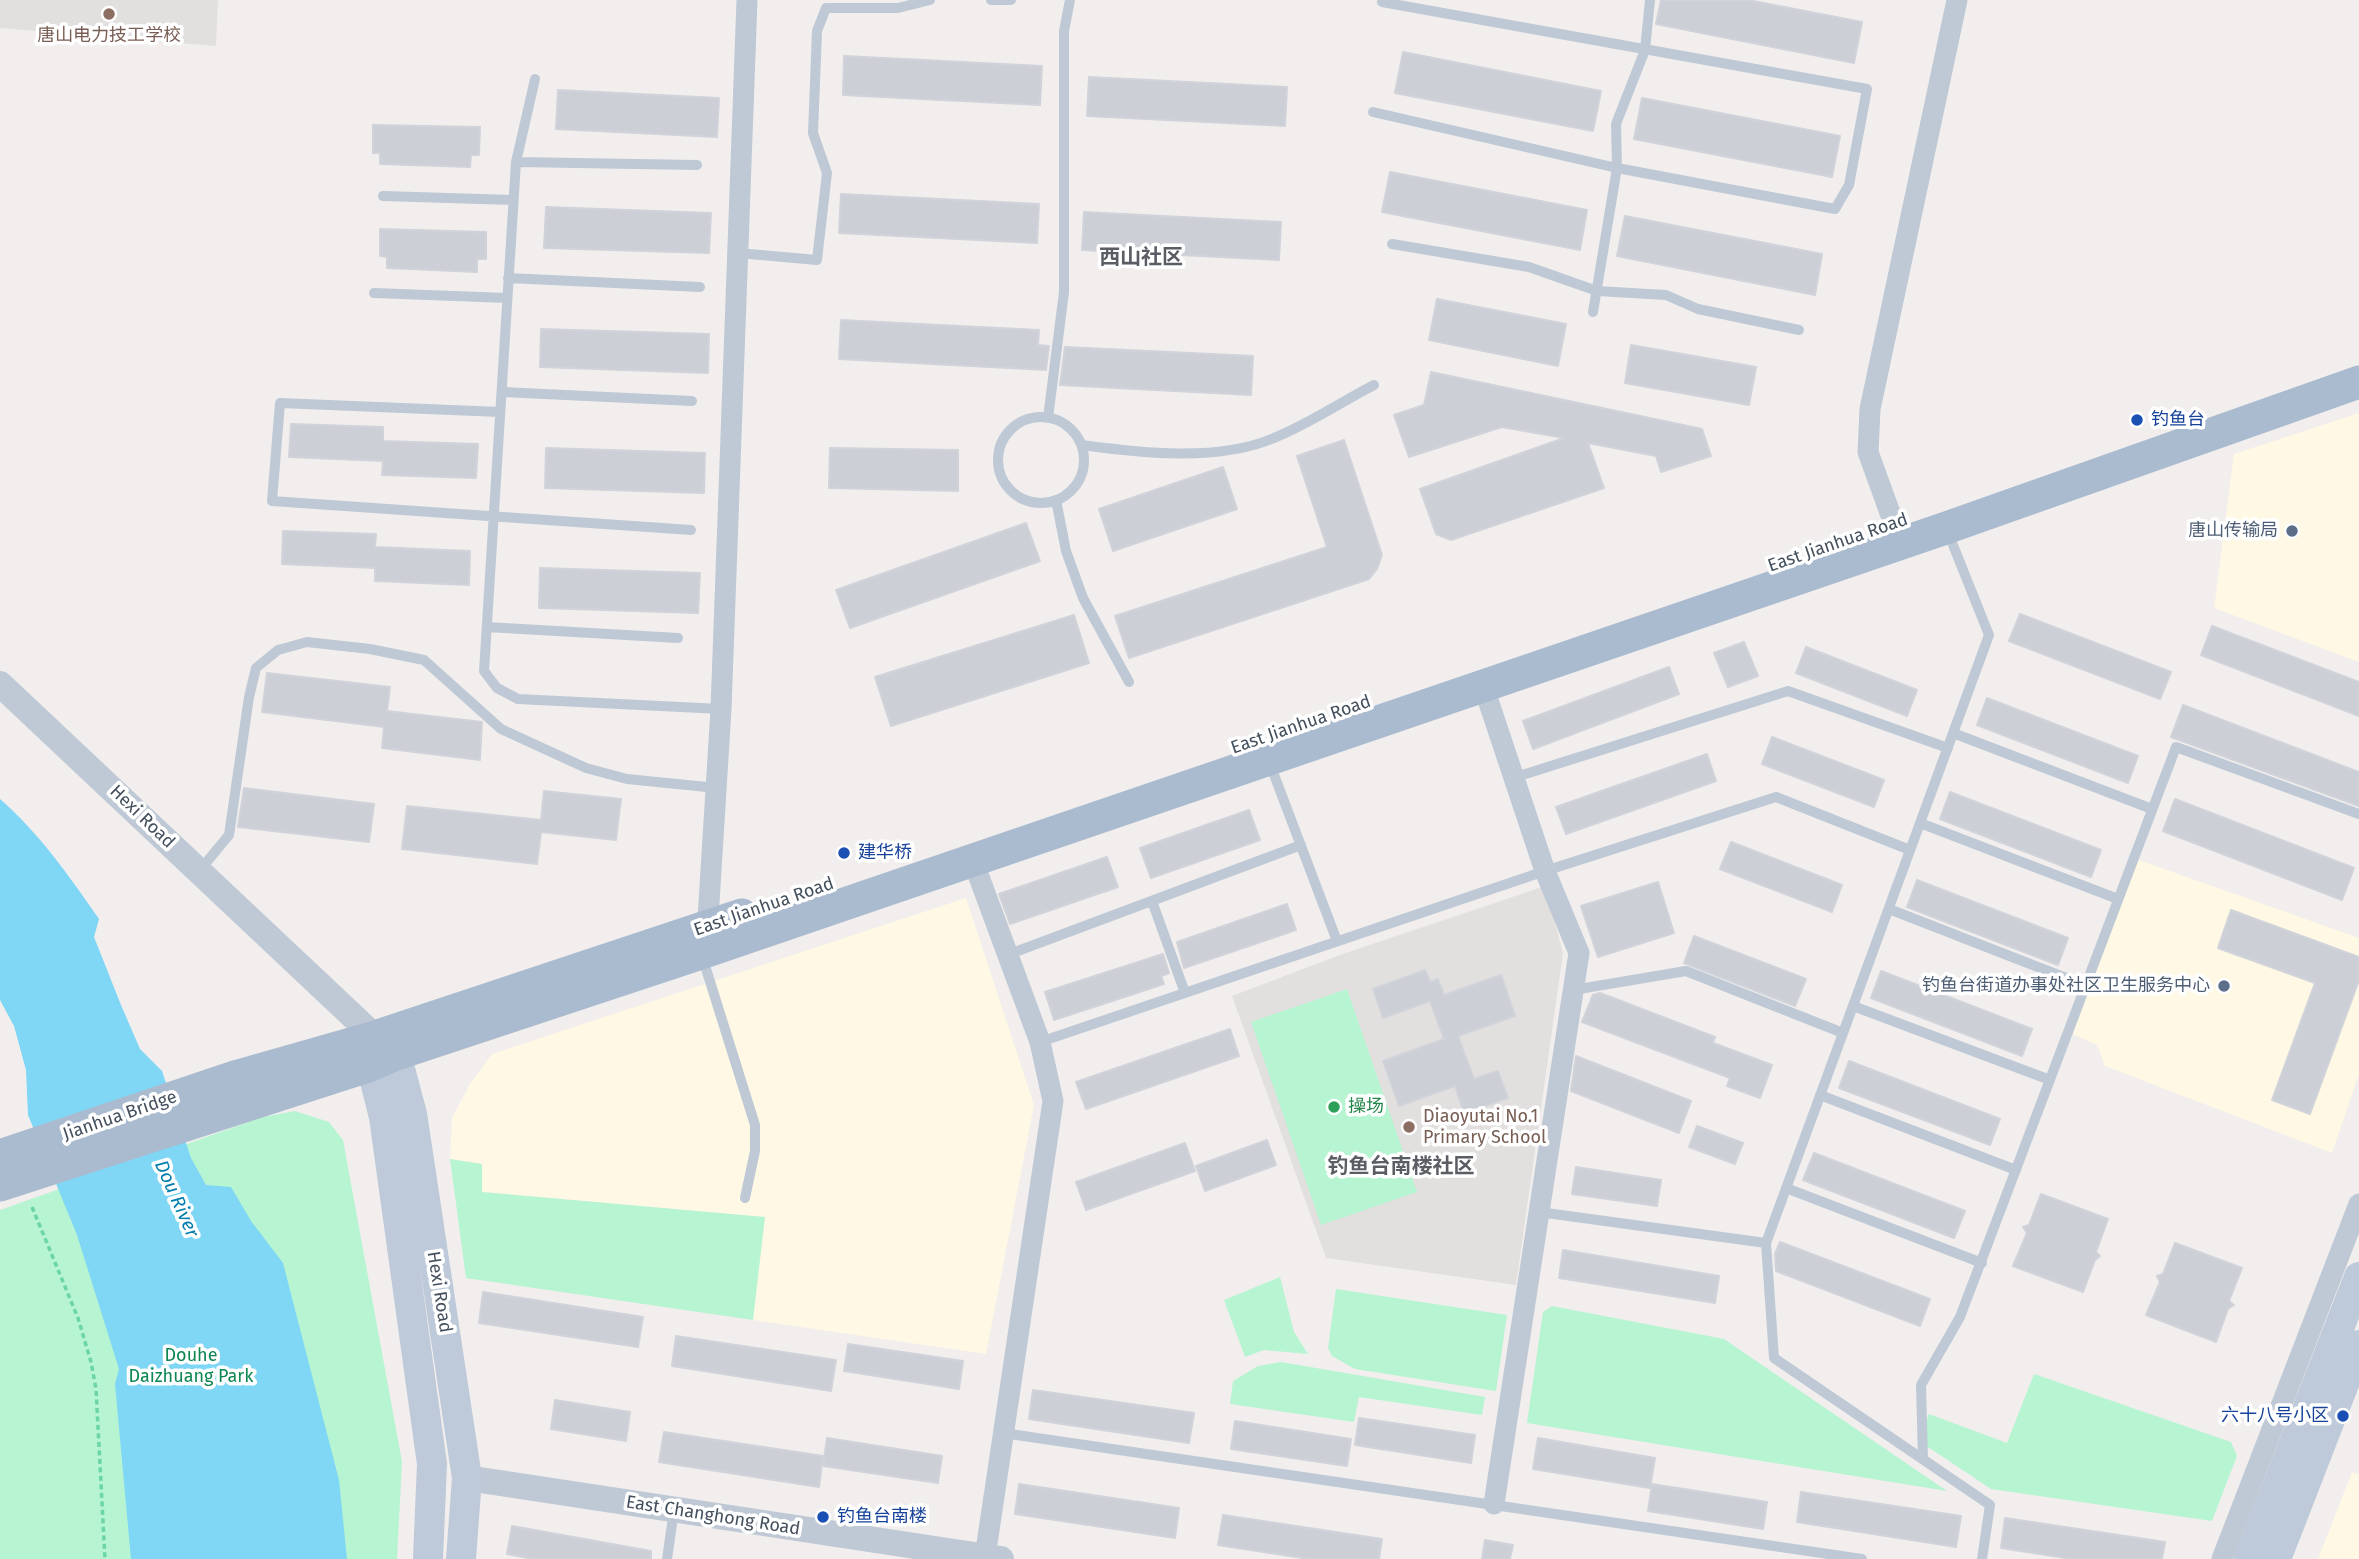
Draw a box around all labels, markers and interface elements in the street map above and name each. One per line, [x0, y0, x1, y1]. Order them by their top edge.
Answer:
marker: 唐山电力技工学校 [101, 6, 117, 22]
place label: 唐山电力技工学校 [37, 25, 181, 47]
district label: 西山社区 [1099, 245, 1183, 271]
place label: 钓鱼台 [2151, 409, 2205, 431]
marker: 钓鱼台 [2129, 412, 2145, 428]
street label: East Jianhua Road [1765, 509, 1911, 577]
place label: 唐山传输局 [2188, 520, 2278, 542]
marker: 唐山传输局 [2284, 523, 2300, 539]
street label: East Jianhua Road [1228, 691, 1374, 759]
street label: Hexi Road [105, 781, 179, 853]
place label: 建华桥 [858, 842, 912, 864]
marker: 建华桥 [836, 845, 852, 861]
street label: East Jianhua Road [691, 873, 837, 941]
place label: 钓鱼台街道办事处社区卫生服务中心 [1922, 975, 2210, 997]
marker: 钓鱼台街道办事处社区卫生服务中心 [2216, 978, 2232, 994]
street label: Jianhua Bridge [60, 1086, 180, 1146]
place label: 操场 [1348, 1096, 1384, 1118]
marker: 操场 [1326, 1099, 1342, 1115]
place label: Diaoyutai No.1 Primary School [1423, 1106, 1546, 1148]
marker: Diaoyutai No.1 Primary School [1401, 1119, 1417, 1135]
district label: 钓鱼台南楼社区 [1328, 1154, 1474, 1180]
water label: Dou River [149, 1157, 203, 1241]
street label: Hexi Road [422, 1250, 456, 1334]
park label: Douhe Daizhuang Park [128, 1345, 254, 1388]
place label: 六十八号小区 [2221, 1405, 2329, 1427]
marker: 六十八号小区 [2335, 1408, 2351, 1424]
street label: East Changhong Road [624, 1492, 802, 1540]
place label: 钓鱼台南楼 [837, 1506, 927, 1528]
marker: 钓鱼台南楼 [815, 1509, 831, 1525]

